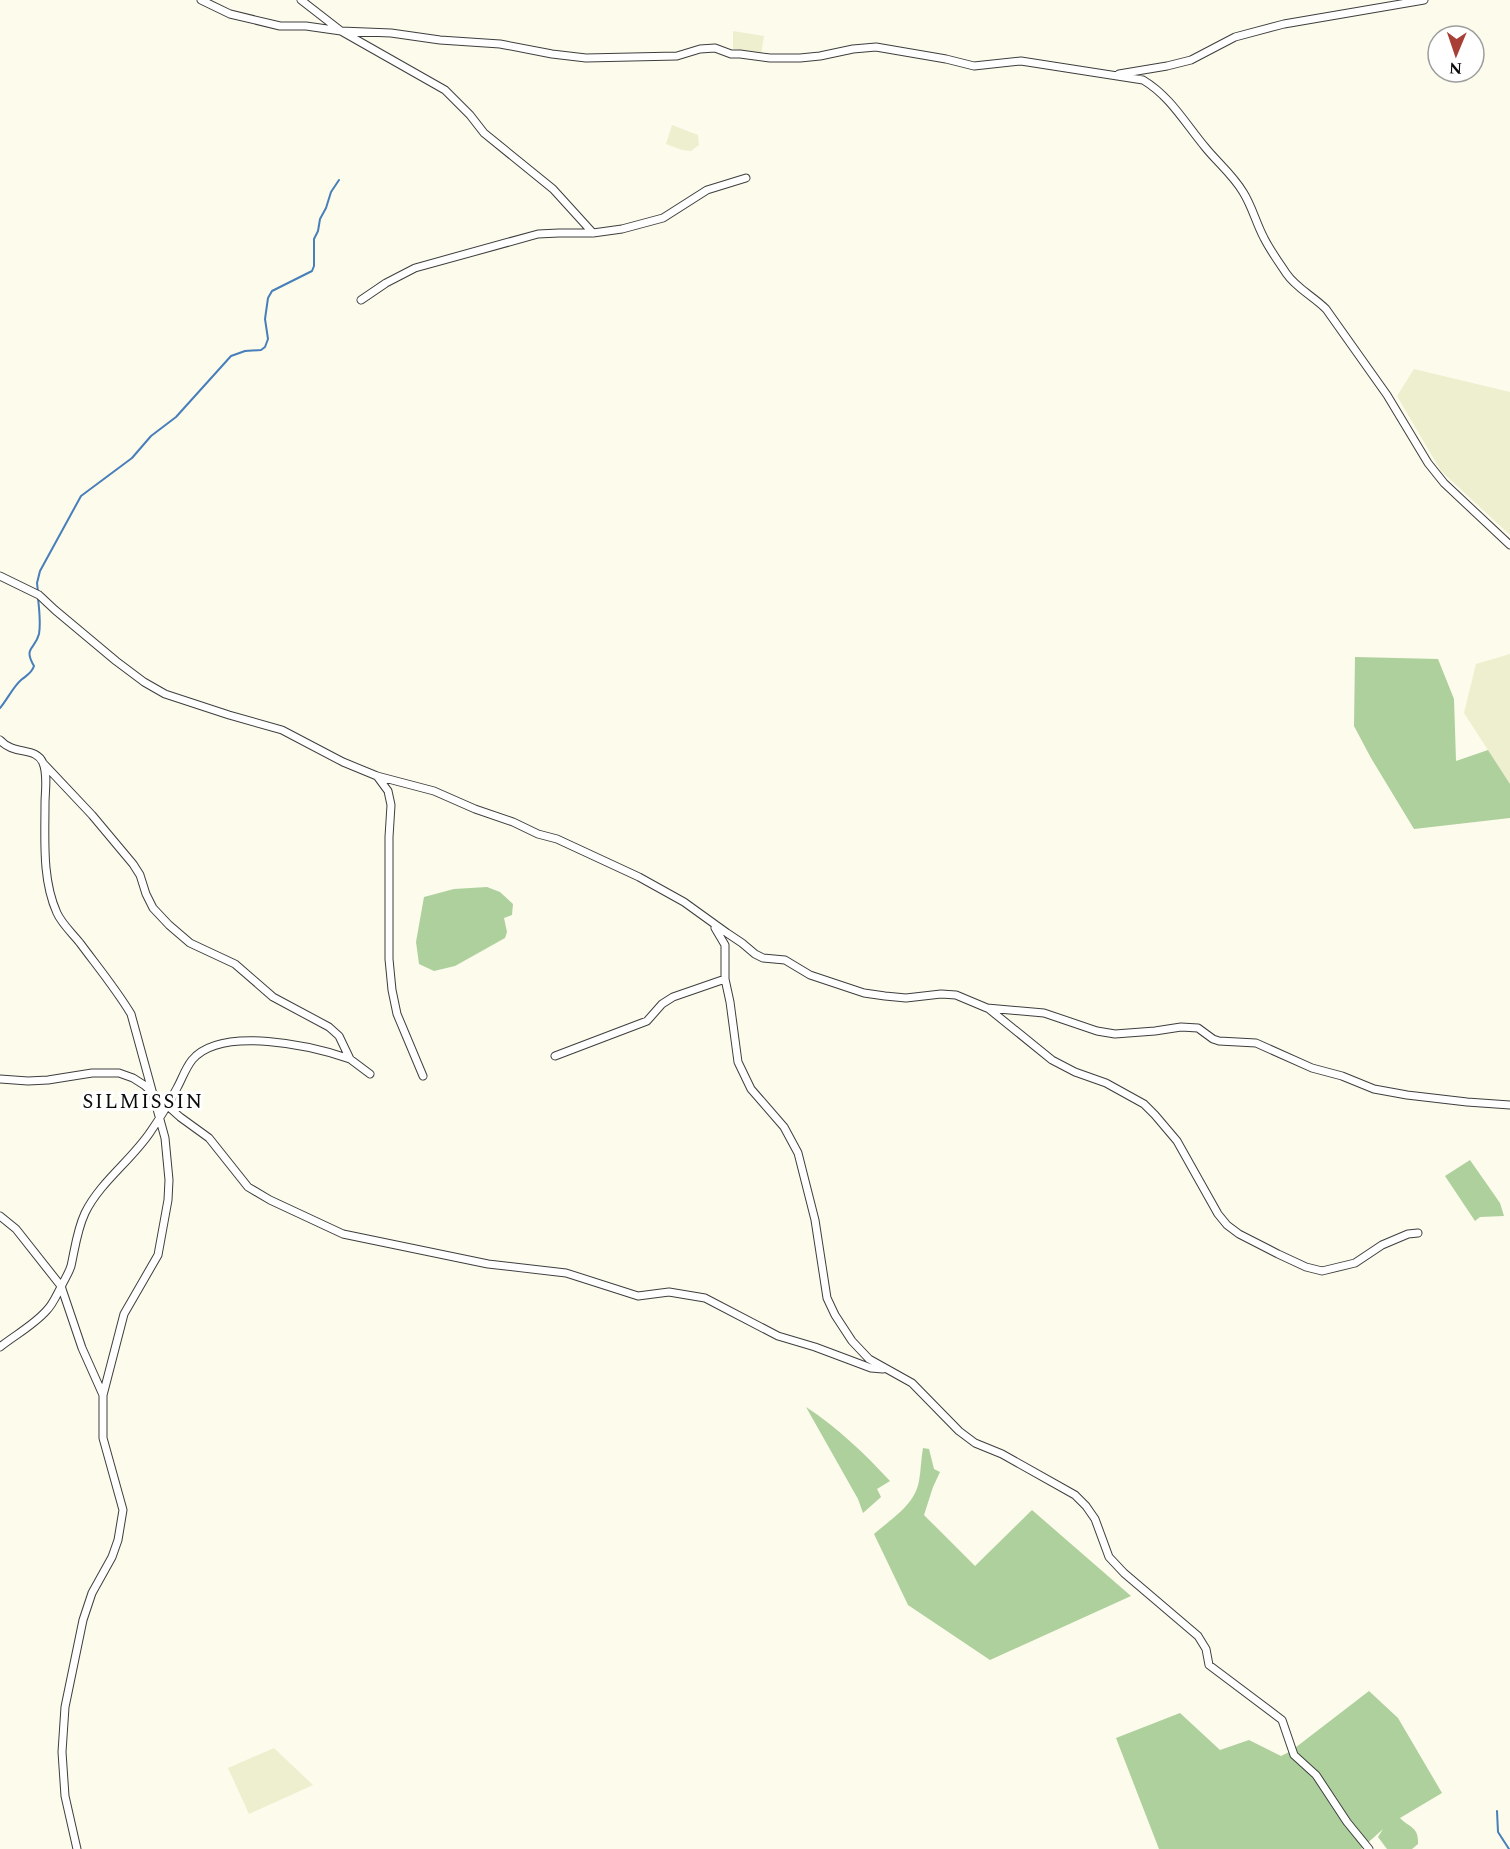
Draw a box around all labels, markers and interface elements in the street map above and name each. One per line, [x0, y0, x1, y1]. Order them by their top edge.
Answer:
north arrow [1426, 24, 1486, 84]
text: N [1449, 56, 1462, 80]
district label: SILMISSIN [82, 1086, 204, 1118]

